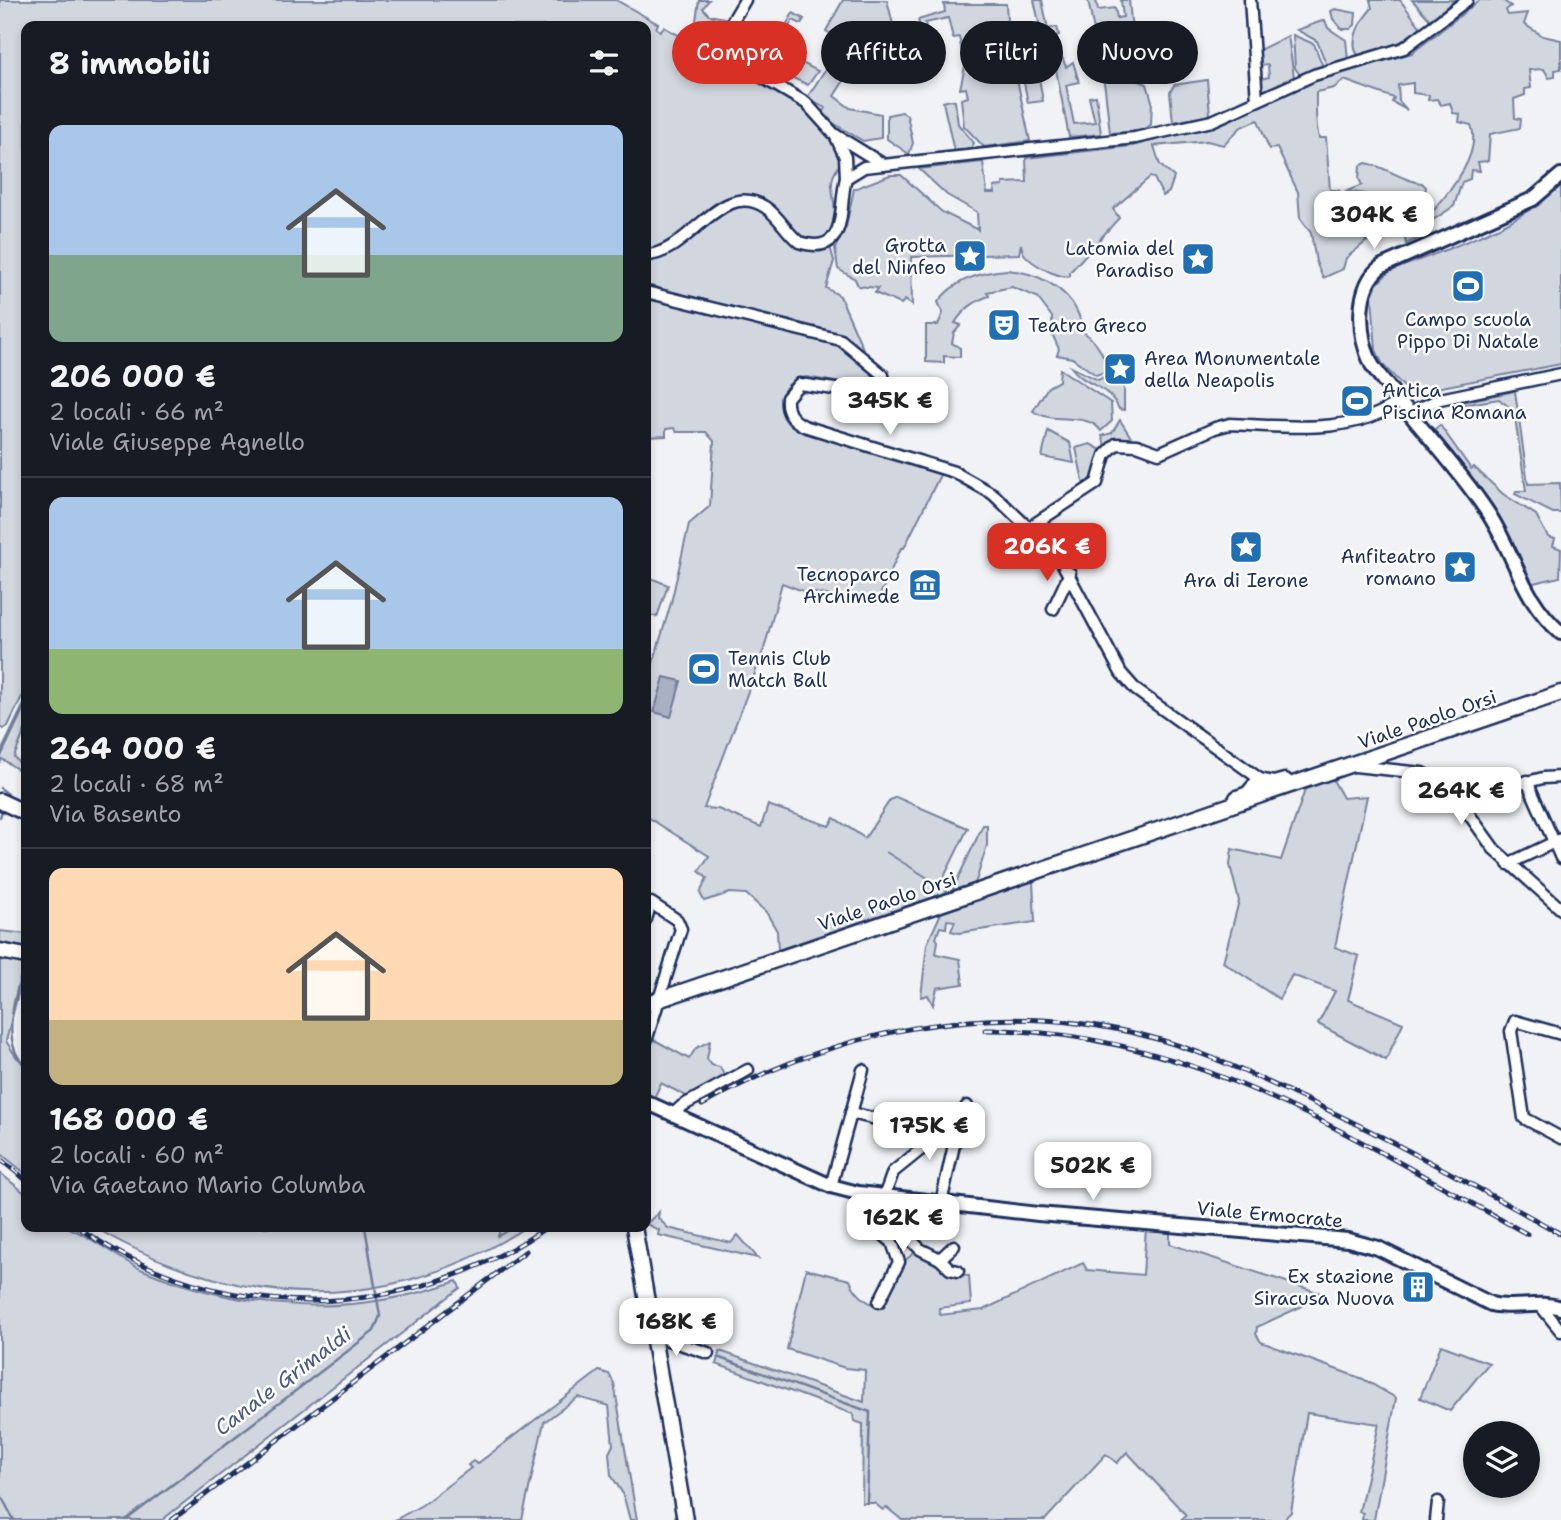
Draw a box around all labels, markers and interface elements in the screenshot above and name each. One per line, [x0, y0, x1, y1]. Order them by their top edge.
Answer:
chip: Compra [672, 21, 807, 84]
chip: Affitta [821, 21, 946, 84]
chip: Filtri [960, 21, 1063, 84]
chip: Nuovo [1077, 21, 1198, 84]
text: 8 immobili [49, 43, 211, 84]
icon: filters [585, 44, 623, 82]
icon: home [273, 170, 399, 296]
pin: 304K € [1317, 191, 1431, 251]
text: 304K € [1330, 199, 1418, 229]
place label: Grotta del Ninfeo [852, 233, 946, 280]
place label: Latomia del Paradiso [1065, 236, 1174, 283]
place icon: Grotta del Ninfeo [951, 237, 989, 275]
place icon: Latomia del Paradiso [1179, 240, 1217, 278]
sports icon: Campo scuola Pippo Di Natale [1449, 267, 1487, 305]
theatre icon: Teatro Greco [985, 306, 1023, 344]
place label: Campo scuola Pippo Di Natale [1397, 307, 1539, 354]
place label: Teatro Greco [1028, 313, 1147, 338]
place label: Area Monumentale della Neapolis [1144, 346, 1320, 393]
place icon: Area Monumentale della Neapolis [1101, 350, 1139, 388]
text: 206 000 € [49, 356, 216, 397]
pin: 345K € [833, 378, 947, 437]
place label: Antica Piscina Romana [1382, 378, 1527, 425]
sports icon: Antica Piscina Romana [1338, 382, 1376, 420]
text: 345K € [847, 385, 933, 415]
text: 2 locali · 66 m² [49, 397, 224, 427]
text: Viale Giuseppe Agnello [49, 427, 305, 457]
pin: 206K € [990, 524, 1104, 583]
place icon: Ara di Ierone [1227, 528, 1265, 566]
text: 206K € [1003, 531, 1091, 561]
icon: home [273, 542, 399, 668]
place label: Anfiteatro romano [1341, 544, 1436, 591]
place icon: Anfiteatro romano [1441, 548, 1479, 586]
place label: Tecnoparco Archimede [797, 562, 900, 609]
museum icon: Tecnoparco Archimede [906, 566, 944, 604]
place label: Ara di Ierone [1183, 568, 1309, 593]
place label: Tennis Club Match Ball [728, 646, 831, 693]
sports icon: Tennis Club Match Ball [685, 650, 723, 688]
street label: Viale Paolo Orsi [1354, 684, 1500, 755]
text: 264 000 € [49, 728, 216, 769]
pin: 264K € [1404, 768, 1518, 827]
text: 2 locali · 68 m² [49, 769, 224, 799]
text: 264K € [1417, 775, 1505, 805]
text: Via Basento [49, 799, 181, 829]
street label: Viale Paolo Orsi [814, 866, 960, 937]
icon: home [273, 913, 399, 1039]
text: 168 000 € [49, 1099, 208, 1140]
pin: 175K € [872, 1102, 986, 1162]
text: 175K € [889, 1110, 969, 1140]
text: 2 locali · 60 m² [49, 1140, 224, 1170]
pin: 502K € [1036, 1142, 1150, 1202]
text: 502K € [1050, 1150, 1136, 1180]
text: Via Gaetano Mario Columba [49, 1170, 365, 1200]
pin: 162K € [846, 1194, 960, 1254]
street label: Viale Ermocrate [1196, 1196, 1344, 1233]
text: 162K € [862, 1202, 944, 1232]
place label: Ex stazione Siracusa Nuova [1254, 1264, 1394, 1311]
building icon: Ex stazione Siracusa Nuova [1399, 1268, 1437, 1306]
pin: 168K € [619, 1298, 733, 1358]
text: 168K € [635, 1306, 717, 1336]
water label: Canale Grimaldi [209, 1320, 358, 1442]
map controls [1463, 1421, 1540, 1498]
button: layers [1463, 1421, 1540, 1498]

